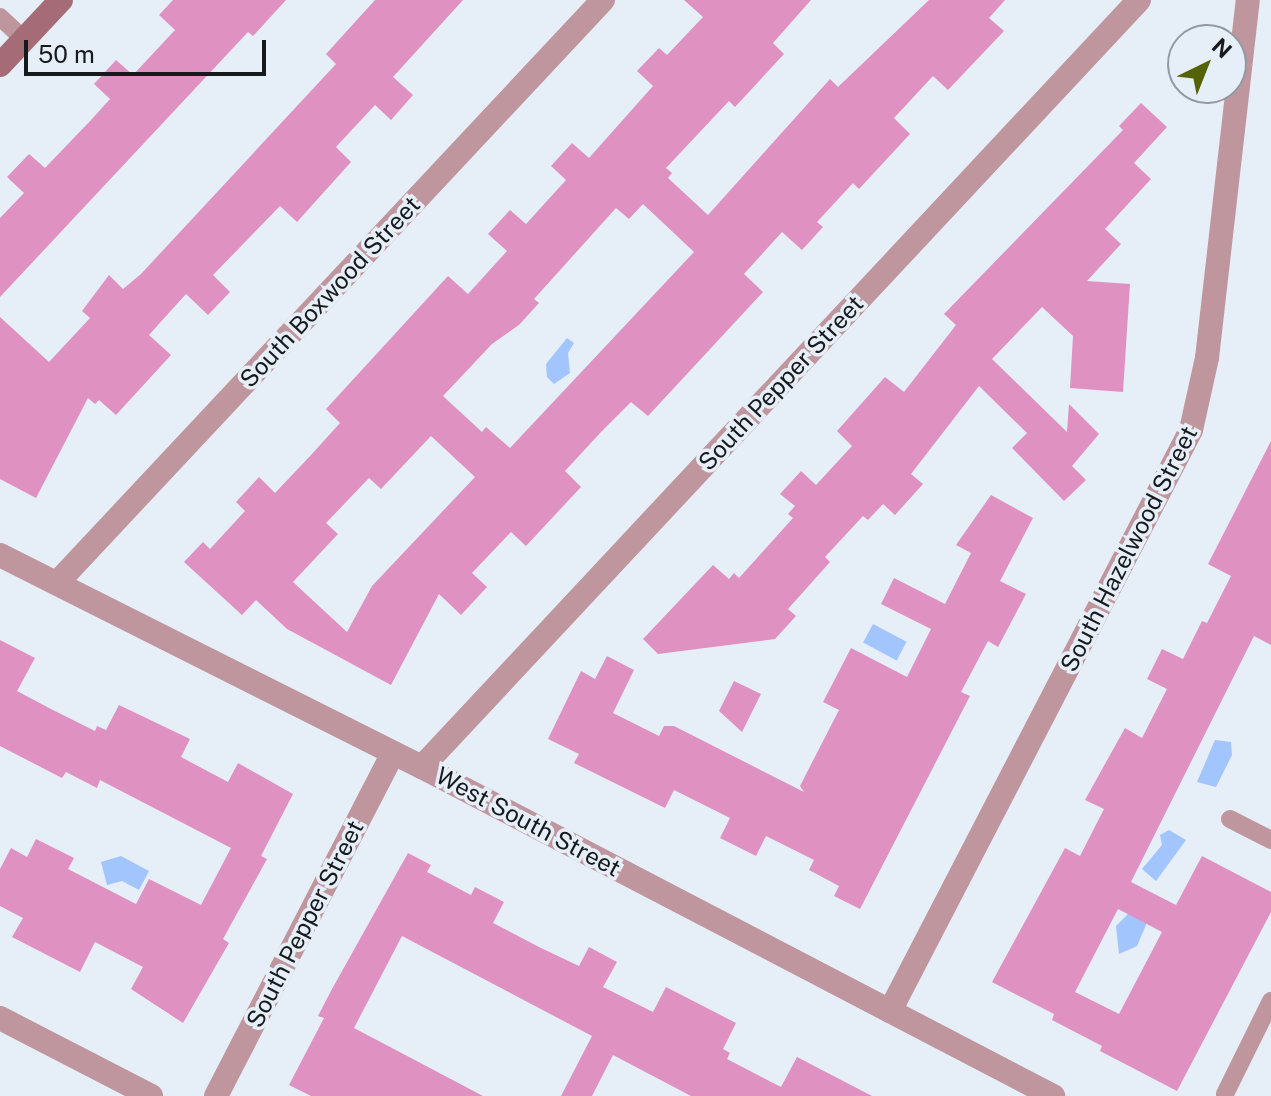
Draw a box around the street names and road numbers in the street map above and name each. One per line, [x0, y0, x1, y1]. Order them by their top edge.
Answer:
street label: South Boxwood Street [234, 190, 426, 394]
street label: South Pepper Street [692, 290, 870, 476]
street label: South Hazelwood Street [1054, 421, 1204, 677]
street label: West South Street [431, 761, 625, 883]
street label: South Pepper Street [240, 816, 370, 1032]

